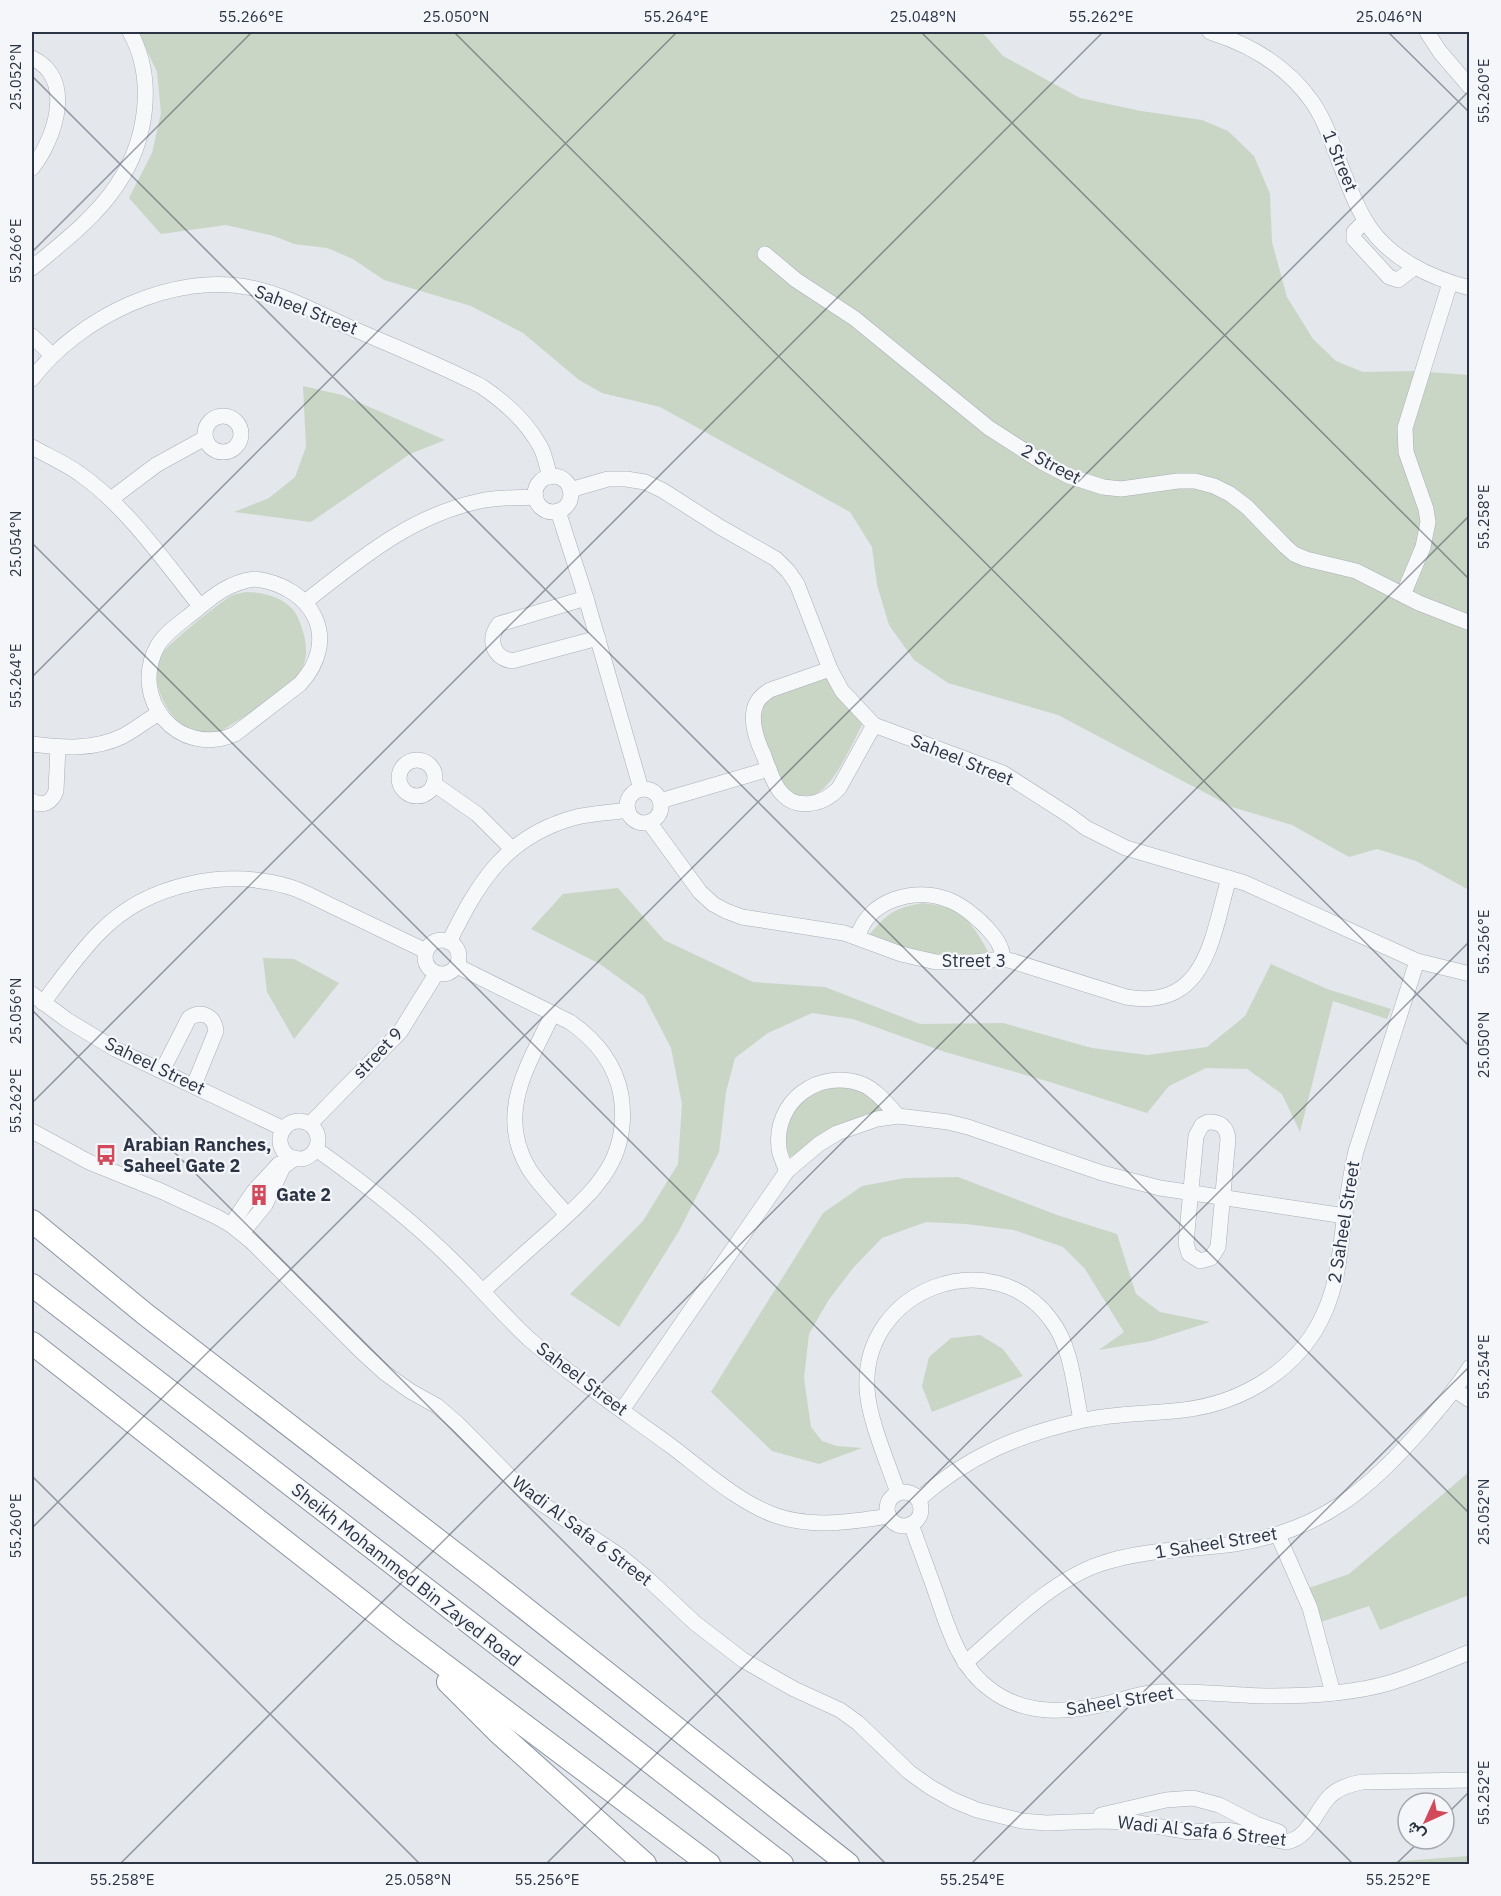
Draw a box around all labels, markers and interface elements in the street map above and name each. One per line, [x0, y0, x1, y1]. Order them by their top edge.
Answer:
text: 55.266°E [219, 7, 283, 26]
text: 25.050°N [423, 7, 489, 26]
text: 55.264°E [644, 7, 708, 26]
text: 25.048°N [890, 7, 956, 26]
text: 55.262°E [1069, 7, 1133, 26]
text: 25.046°N [1356, 7, 1422, 26]
text: 25.052°N [6, 44, 25, 110]
text: 55.260°E [1474, 59, 1493, 123]
street label: 1 Street [1318, 127, 1363, 195]
text: 55.266°E [6, 219, 25, 283]
street label: Saheel Street [251, 279, 361, 340]
street label: 2 Street [1017, 438, 1085, 489]
text: 55.258°E [1474, 485, 1493, 549]
text: 25.054°N [6, 511, 25, 577]
text: 55.264°E [6, 644, 25, 708]
street label: Saheel Street [908, 729, 1017, 791]
text: 55.256°E [1474, 910, 1493, 974]
street label: Street 3 [942, 949, 1006, 972]
text: 25.056°N [6, 978, 25, 1044]
text: 25.050°N [1474, 1012, 1493, 1078]
street label: street 9 [348, 1022, 408, 1083]
street label: Saheel Street [101, 1031, 209, 1100]
text: 55.262°E [6, 1069, 25, 1133]
place label: Arabian Ranches, Saheel Gate 2 [123, 1133, 271, 1177]
bus stop icon: Arabian Ranches, Saheel Gate 2 [94, 1143, 118, 1167]
street label: 2 Saheel Street [1322, 1159, 1365, 1285]
building icon: Gate 2 [247, 1183, 271, 1207]
place label: Gate 2 [276, 1183, 331, 1206]
text: 55.254°E [1474, 1335, 1493, 1399]
street label: Saheel Street [532, 1337, 633, 1420]
street label: Wadi Al Safa 6 Street [508, 1470, 657, 1591]
street label: Sheikh Mohammed Bin Zayed Road [287, 1478, 526, 1671]
text: 25.052°N [1474, 1479, 1493, 1545]
text: 55.260°E [6, 1494, 25, 1558]
street label: 1 Saheel Street [1153, 1521, 1279, 1564]
street label: Saheel Street [1065, 1681, 1175, 1720]
text: 55.252°E [1474, 1761, 1493, 1825]
north arrow [1396, 1791, 1456, 1851]
street label: Wadi Al Safa 6 Street [1117, 1810, 1288, 1851]
text: ش [1402, 1818, 1429, 1845]
text: 55.258°E [90, 1870, 154, 1889]
text: 25.058°N [385, 1870, 451, 1889]
text: 55.256°E [515, 1870, 579, 1889]
text: 55.254°E [940, 1870, 1004, 1889]
text: 55.252°E [1366, 1870, 1430, 1889]

